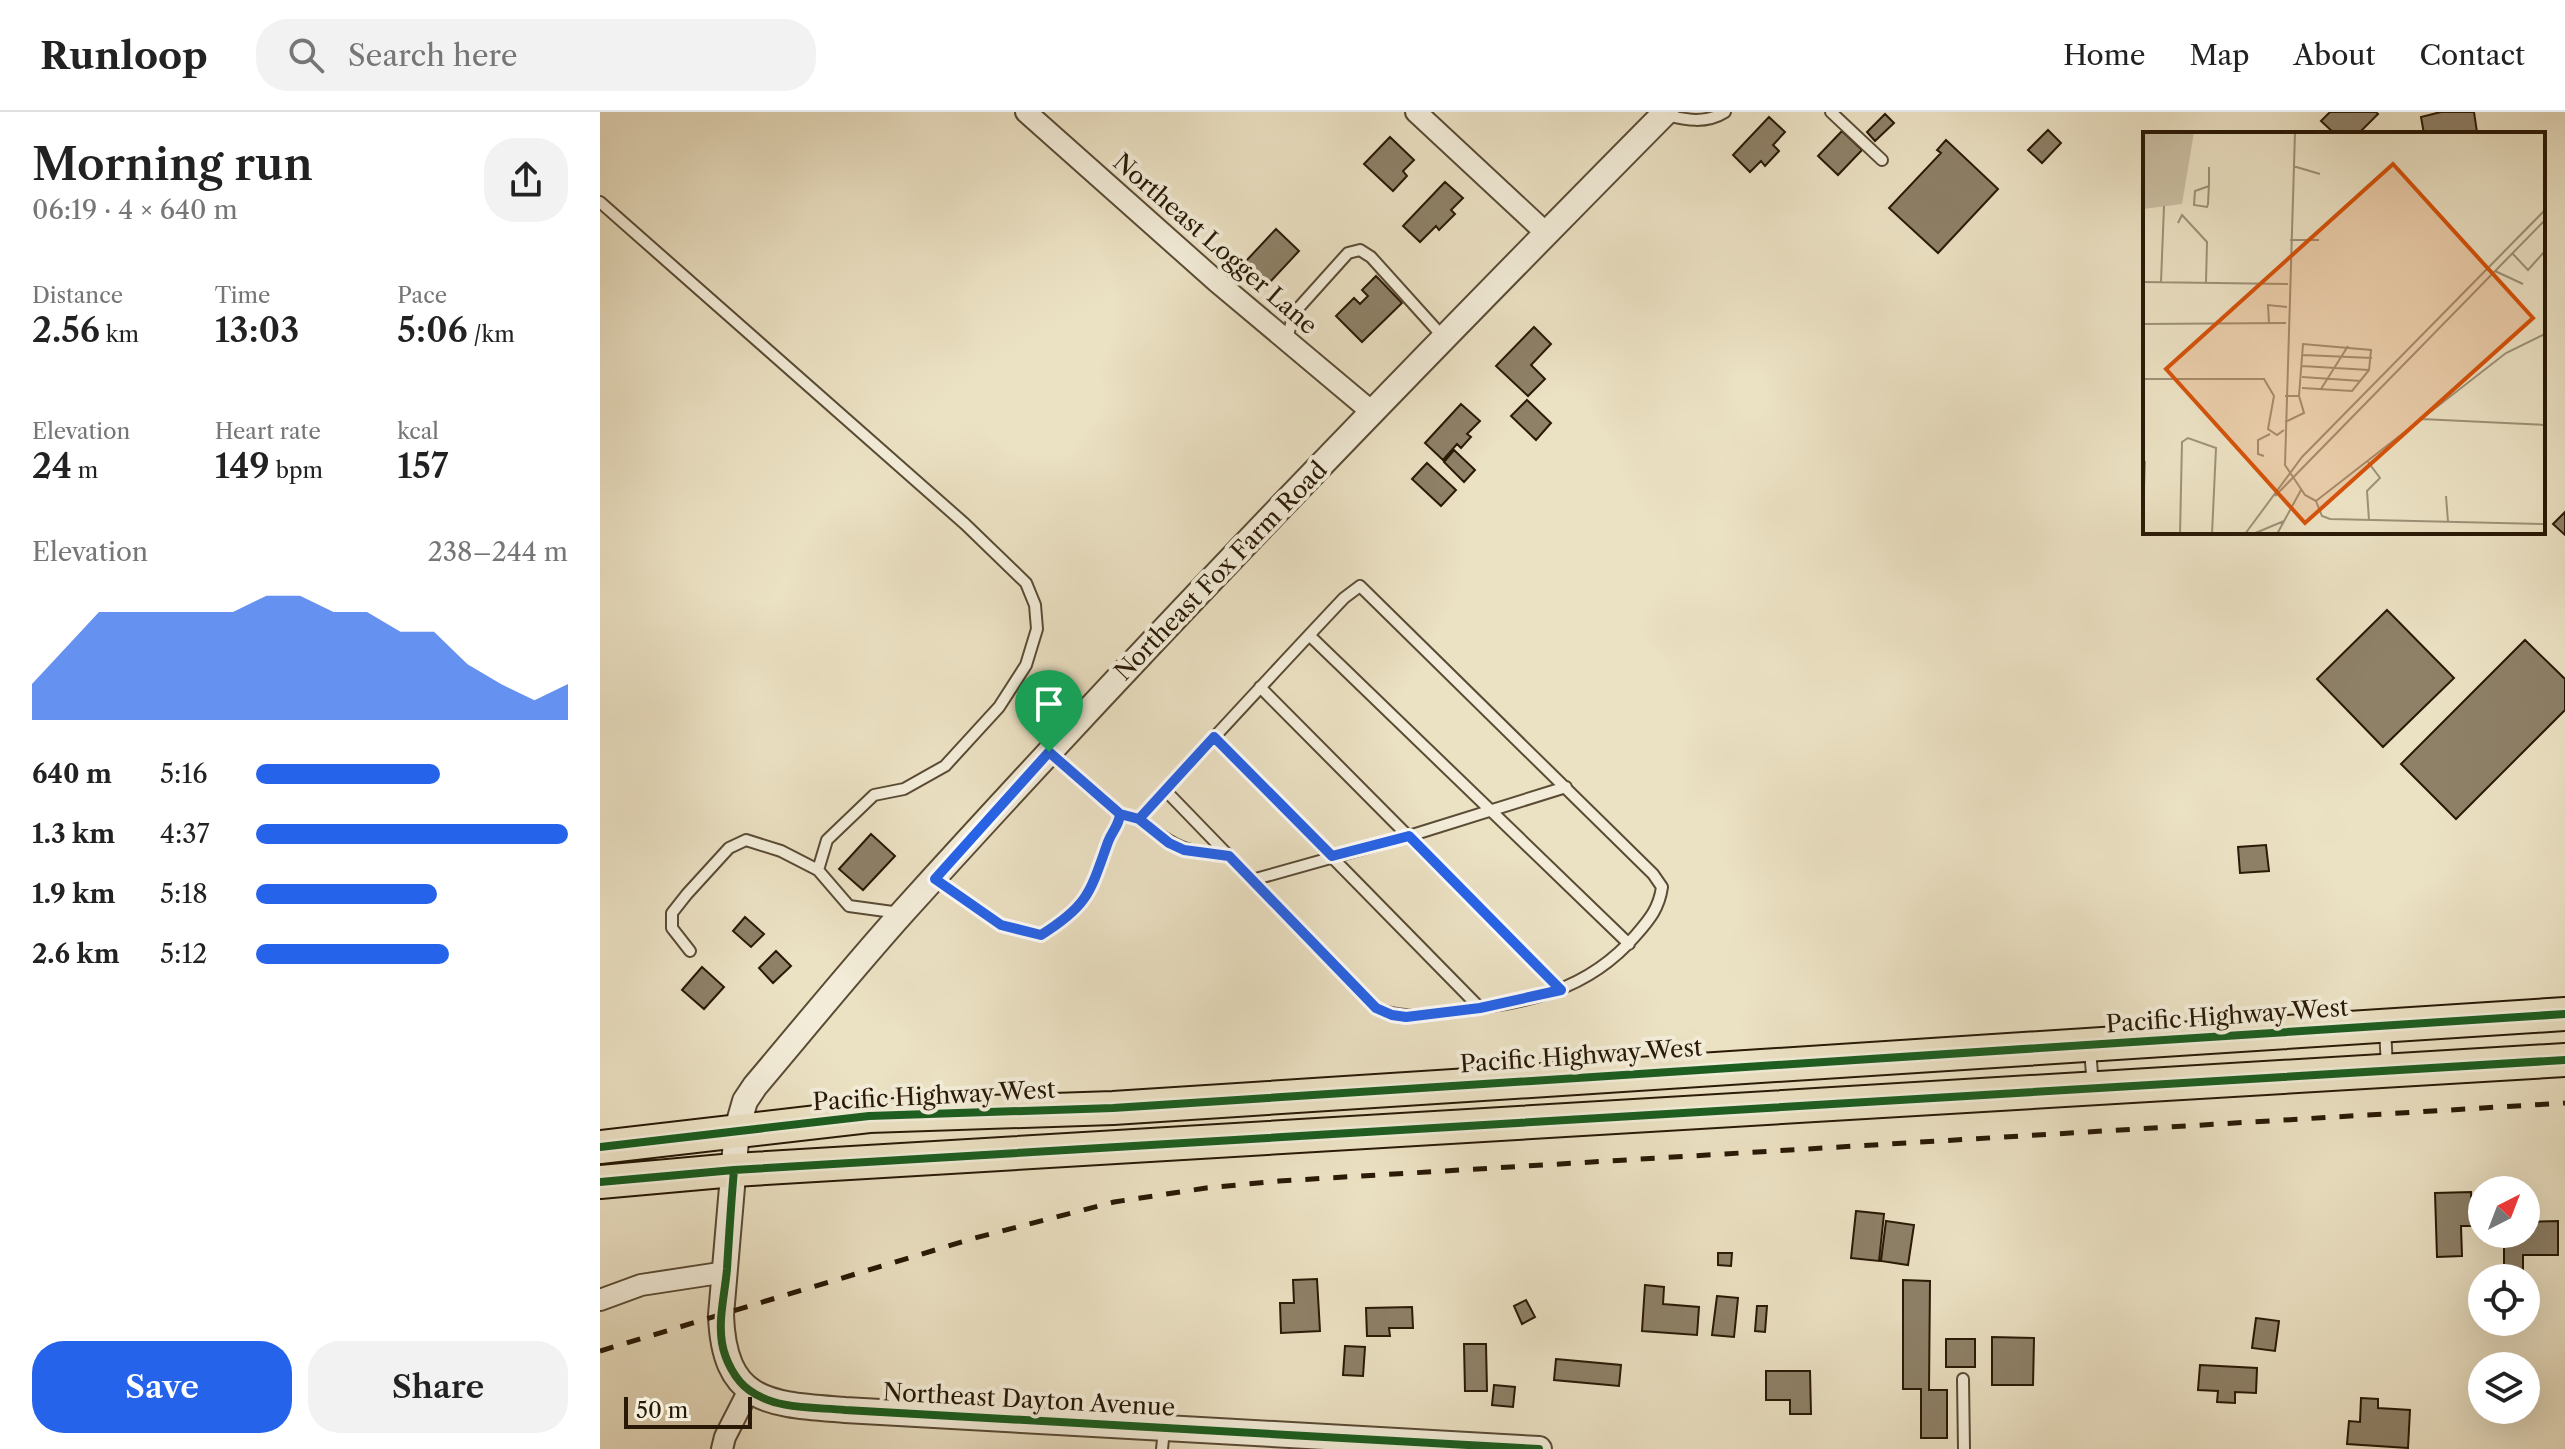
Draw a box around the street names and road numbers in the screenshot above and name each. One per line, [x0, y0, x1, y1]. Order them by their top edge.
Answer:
street label: Northeast Logger Lane [1107, 147, 1323, 340]
street label: Northeast Fox Farm Road [1108, 455, 1333, 686]
street label: Pacific Highway West [2105, 993, 2350, 1038]
street label: Pacific Highway West [1459, 1033, 1704, 1078]
street label: Pacific Highway West [812, 1075, 1057, 1116]
street label: Northeast Dayton Avenue [882, 1377, 1176, 1422]

